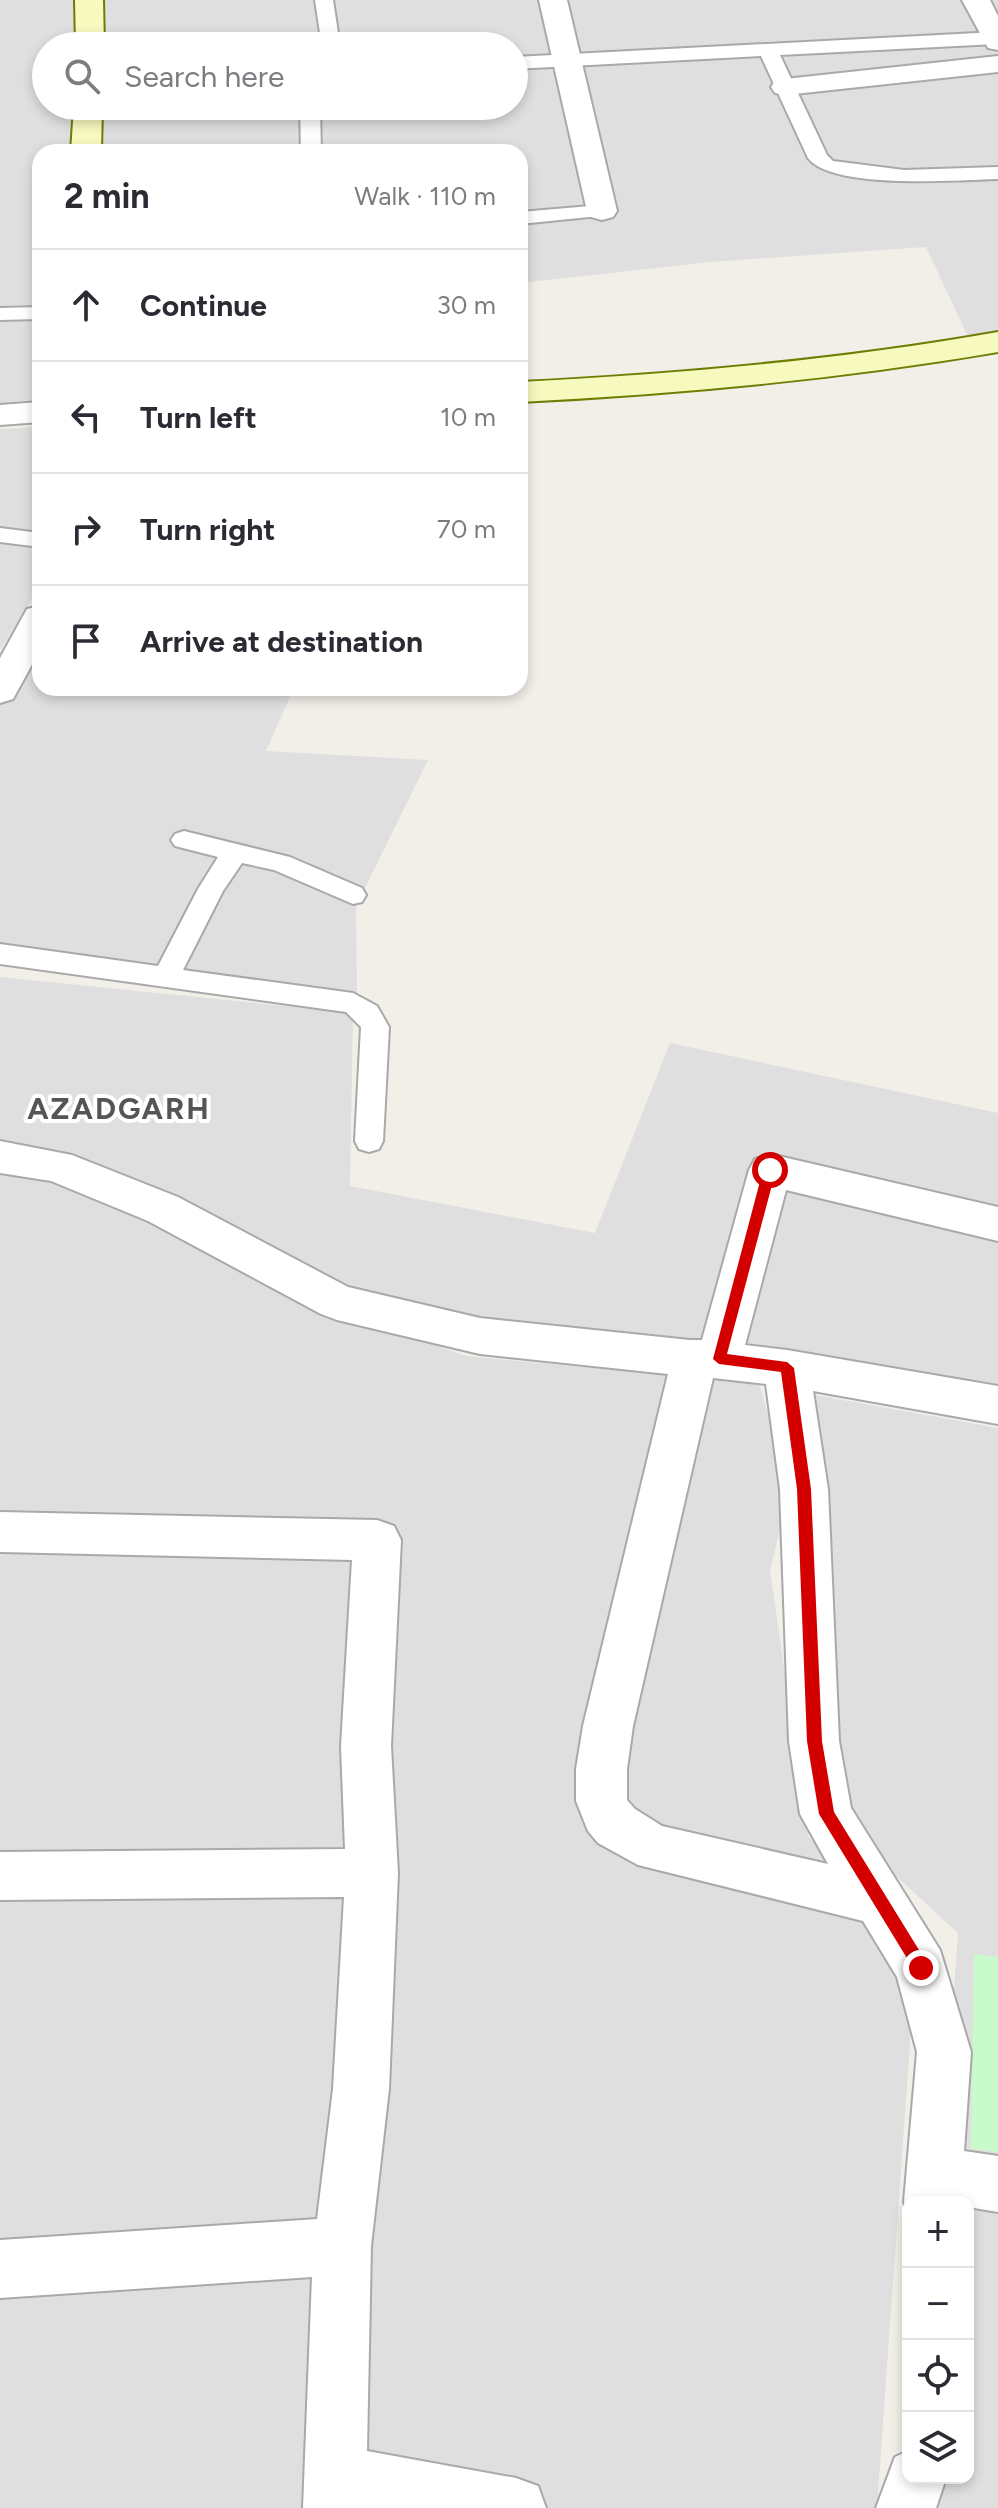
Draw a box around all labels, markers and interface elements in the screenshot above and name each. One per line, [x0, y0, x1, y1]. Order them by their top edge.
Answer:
search box [32, 32, 528, 120]
icon: search [60, 54, 104, 98]
text: Search here [124, 58, 284, 95]
text: 2 min [64, 176, 150, 217]
text: Walk · 110 m [354, 180, 496, 212]
icon: ahead [64, 283, 108, 327]
text: Continue [140, 287, 267, 324]
text: 30 m [437, 289, 496, 321]
icon: left [64, 395, 108, 439]
text: Turn left [140, 399, 257, 436]
text: 10 m [440, 401, 496, 433]
icon: right [64, 507, 108, 551]
text: Turn right [140, 511, 275, 548]
text: 70 m [437, 513, 496, 545]
icon: arrive [64, 619, 108, 663]
text: Arrive at destination [140, 623, 423, 660]
district label: AZADGARH [27, 1090, 211, 1127]
route start [752, 1152, 788, 1188]
route end [903, 1950, 939, 1986]
map controls [902, 2196, 974, 2484]
button: + [902, 2196, 974, 2268]
button: − [902, 2268, 974, 2340]
button: locate [902, 2340, 974, 2412]
button: layers [902, 2412, 974, 2484]

